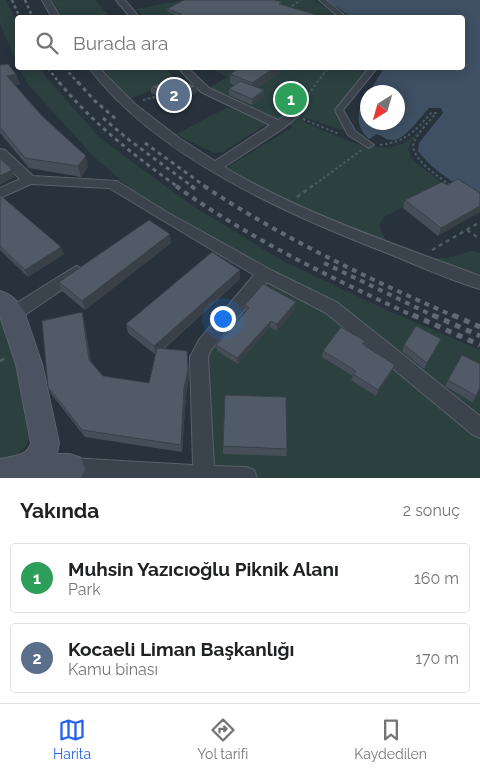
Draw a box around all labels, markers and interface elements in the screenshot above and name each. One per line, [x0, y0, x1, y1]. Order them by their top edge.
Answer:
search box [15, 15, 465, 70]
icon: search [33, 29, 61, 57]
text: Burada ara [73, 32, 168, 54]
pin: 2 [158, 76, 190, 114]
pin: 1 [275, 80, 307, 118]
north arrow [360, 85, 405, 130]
your location [210, 306, 236, 332]
text: Yakında [20, 498, 99, 523]
text: 2 sonuç [403, 501, 460, 520]
text: Muhsin Yazıcıoğlu Piknik Alanı [68, 558, 339, 580]
text: 1 [33, 569, 41, 588]
text: 160 m [414, 569, 459, 588]
text: Park [68, 580, 101, 599]
text: Kocaeli Liman Başkanlığı [68, 638, 294, 660]
text: 2 [32, 649, 42, 668]
text: 170 m [415, 649, 459, 668]
text: Kamu binası [68, 660, 158, 679]
tab: Harita [53, 716, 91, 762]
tab: Yol tarifi [197, 716, 248, 762]
tab: Kaydedilen [354, 716, 427, 762]

